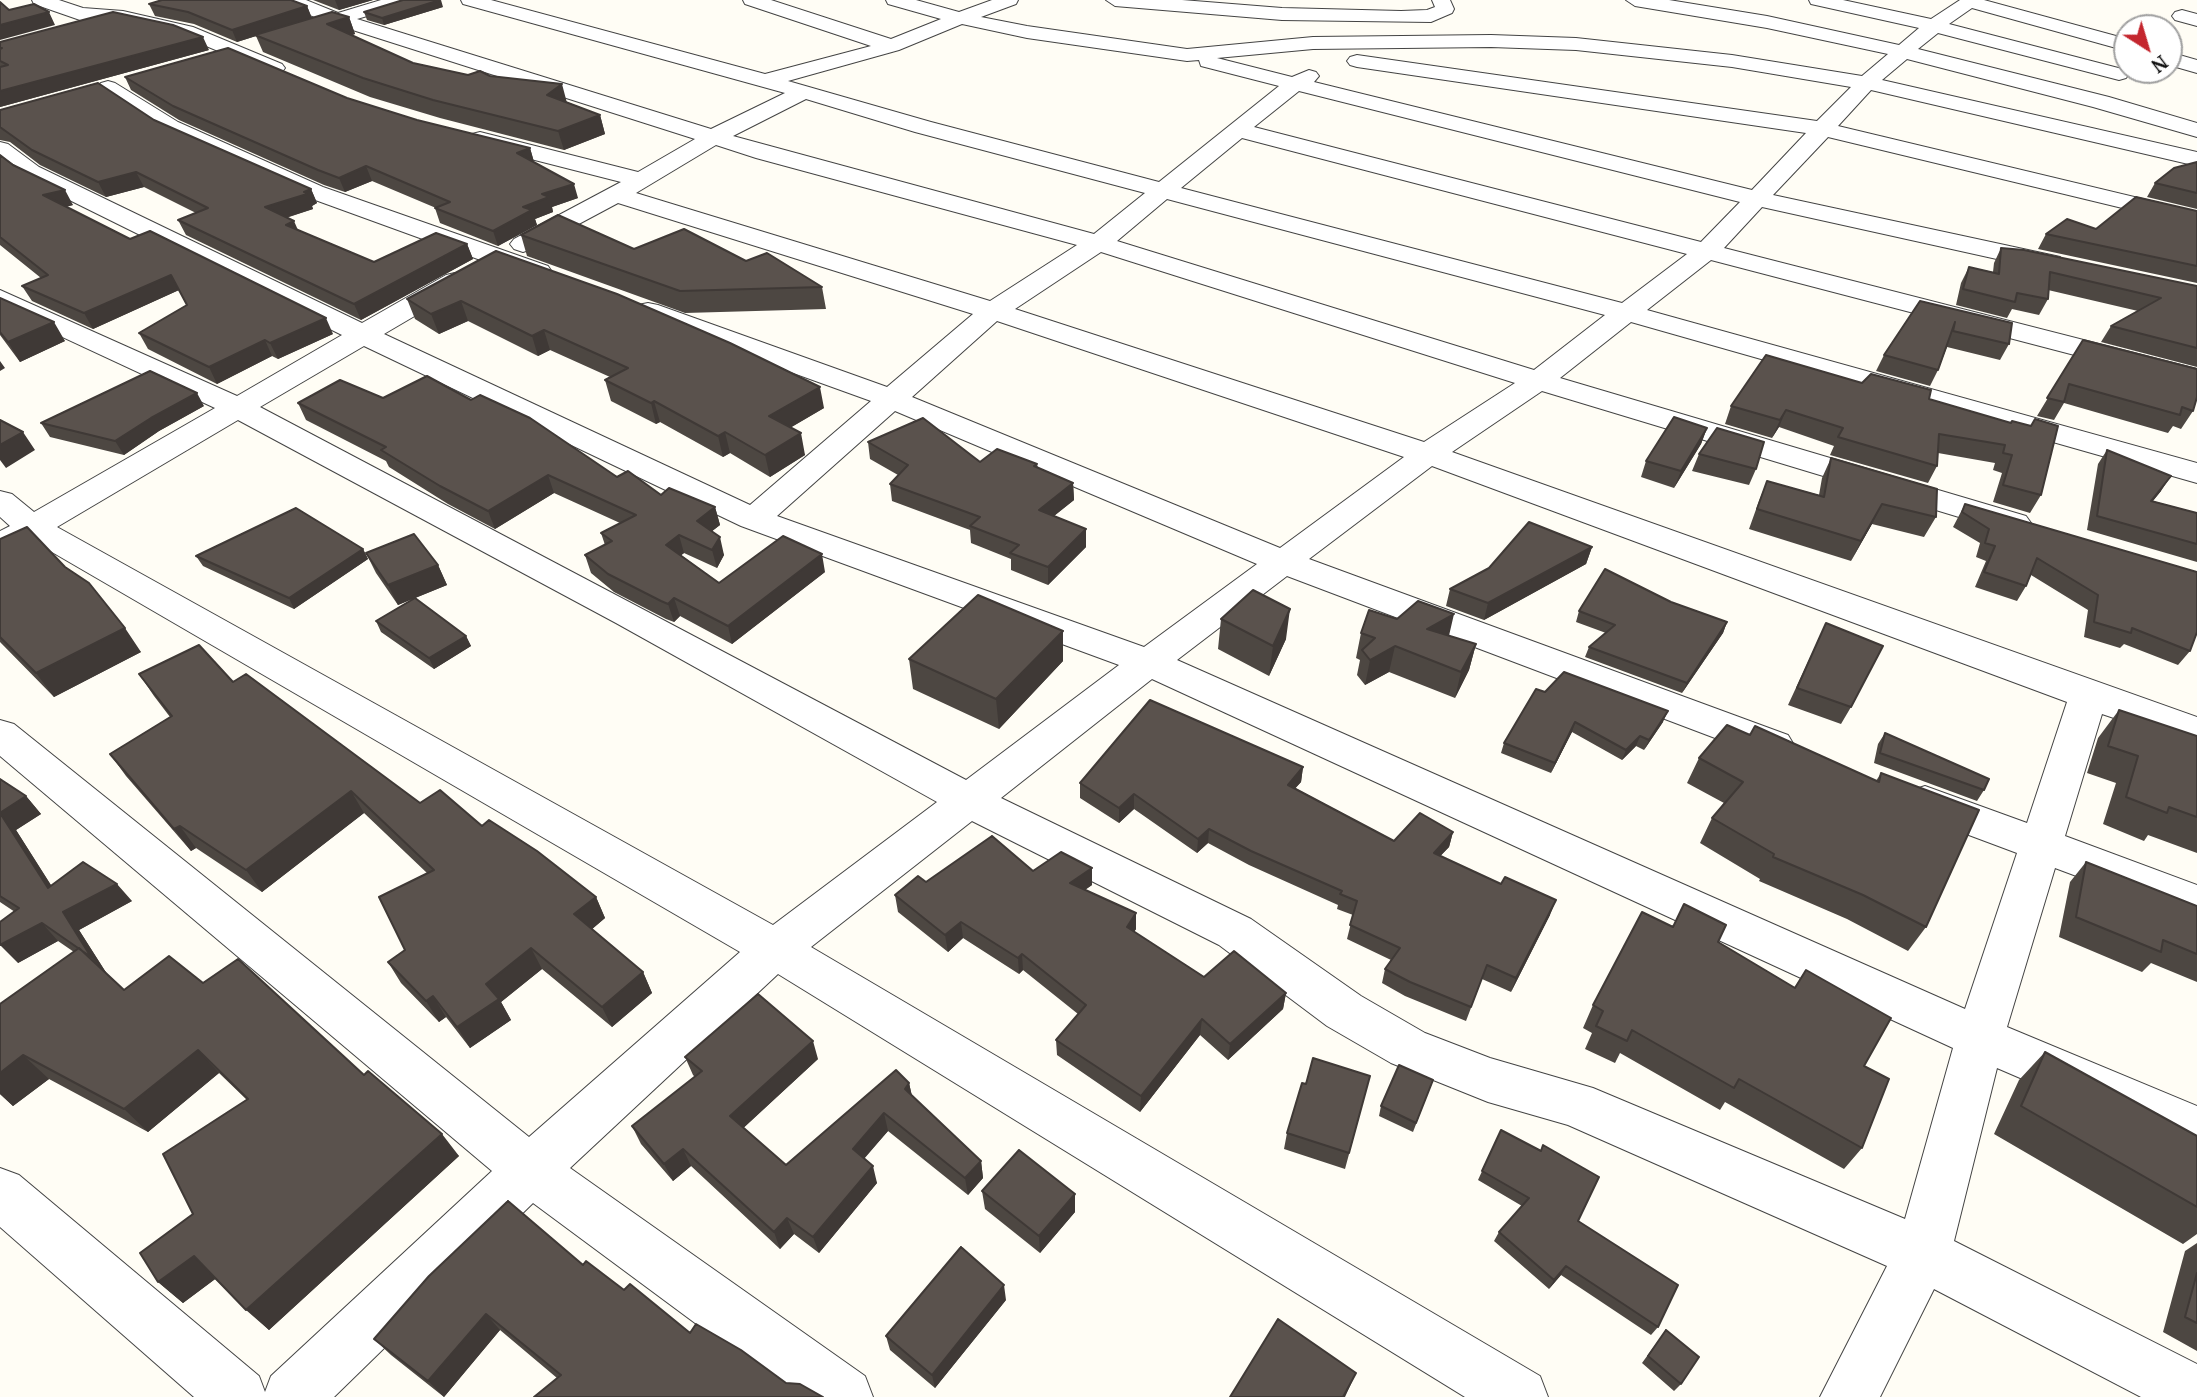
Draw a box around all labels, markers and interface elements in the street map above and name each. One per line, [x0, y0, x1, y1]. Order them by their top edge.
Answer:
north arrow [2113, 14, 2183, 84]
text: N [2146, 50, 2173, 79]

